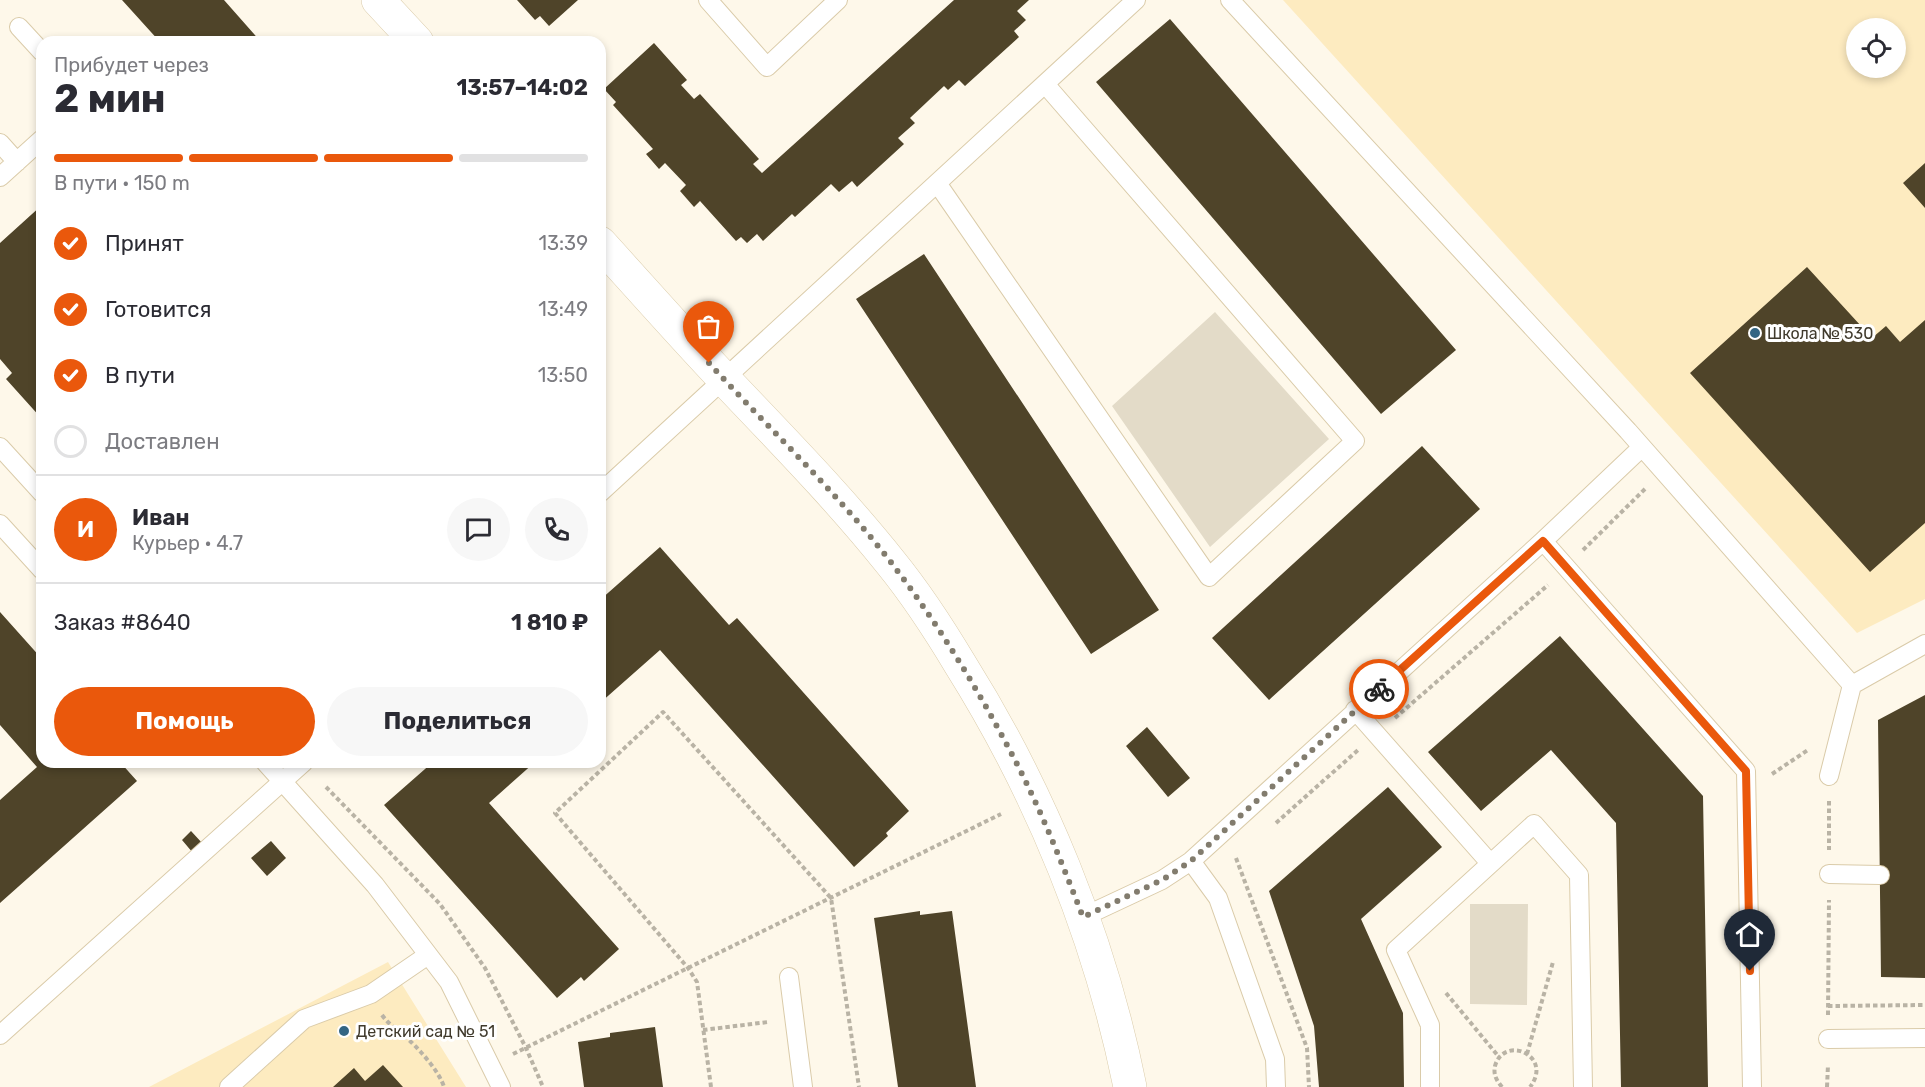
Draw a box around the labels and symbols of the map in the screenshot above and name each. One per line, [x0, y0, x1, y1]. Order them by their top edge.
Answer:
pin [683, 301, 734, 363]
place label: Школа № 530 [1767, 324, 1873, 343]
marker: Школа № 530 [1748, 326, 1762, 340]
courier [1349, 659, 1409, 719]
pin [1724, 909, 1775, 971]
place label: Детский сад № 51 [356, 1022, 495, 1041]
marker: Детский сад № 51 [337, 1024, 351, 1038]

